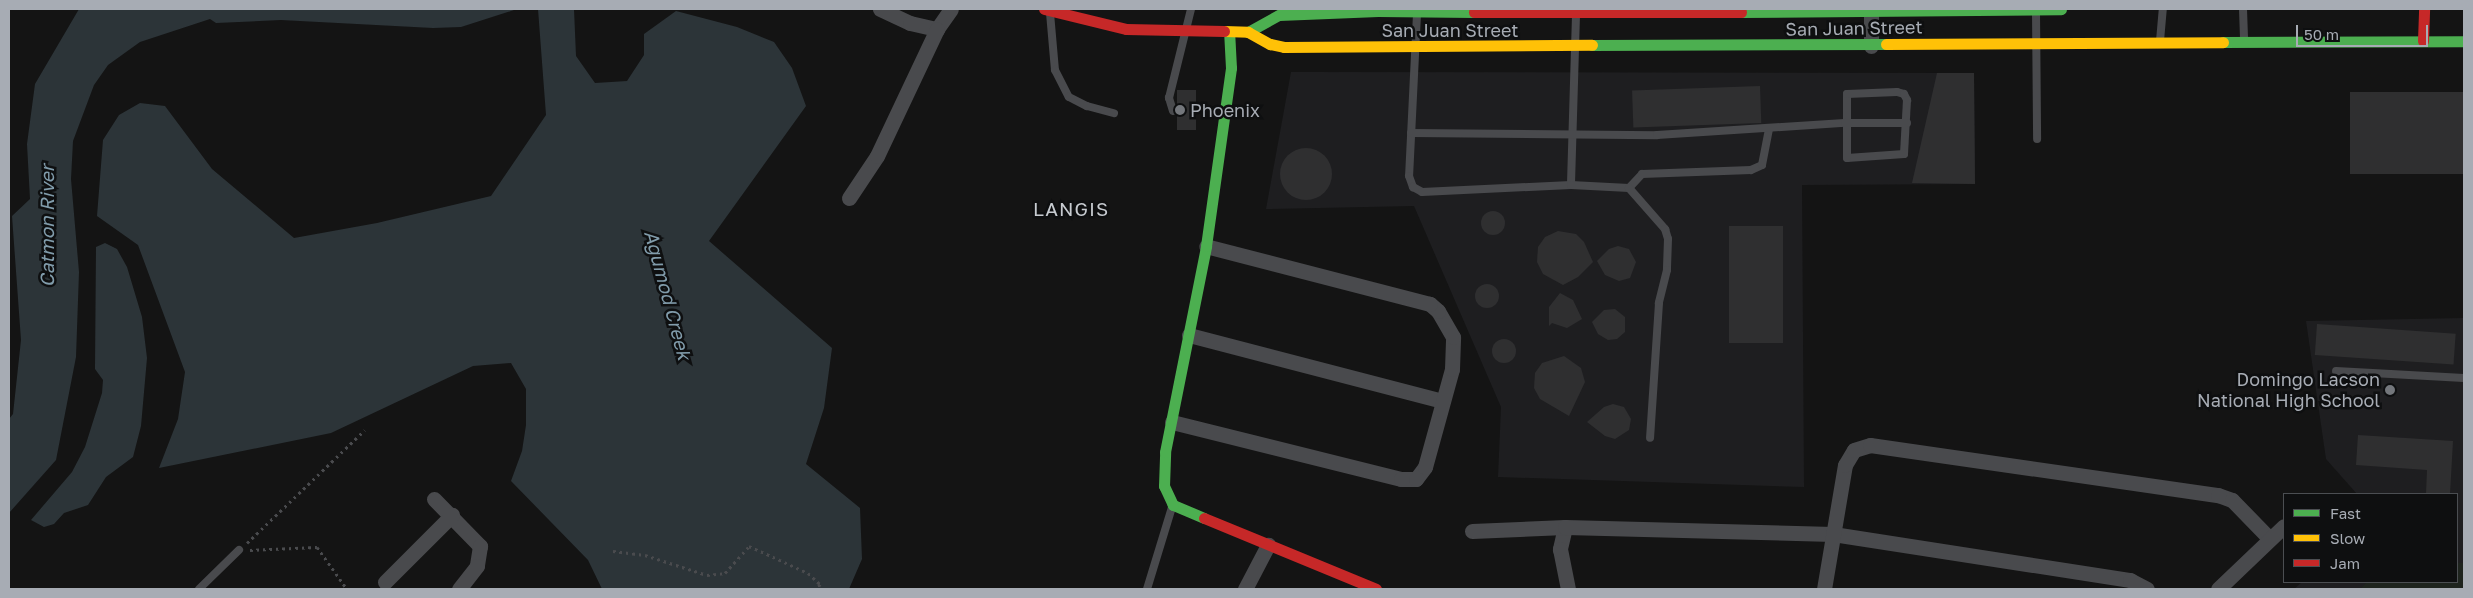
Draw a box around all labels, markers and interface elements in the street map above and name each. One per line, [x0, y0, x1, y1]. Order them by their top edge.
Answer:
scale bar [2298, 15, 2430, 47]
street label: San Juan Street [1785, 16, 1923, 40]
street label: San Juan Street [1381, 19, 1519, 41]
text: 50 m [2304, 25, 2339, 43]
place label: Phoenix [1190, 99, 1260, 121]
marker: Phoenix [1174, 104, 1186, 116]
water label: Catmon River [36, 165, 58, 287]
district label: LANGIS [1032, 198, 1110, 220]
water label: Agumod Creek [640, 228, 696, 362]
place label: Domingo Lacson National High School [2197, 369, 2380, 412]
marker: Domingo Lacson National High School [2384, 384, 2396, 396]
legend [2283, 493, 2458, 583]
text: Fast [2330, 504, 2361, 522]
text: Slow [2330, 529, 2365, 547]
text: Jam [2330, 554, 2360, 572]

